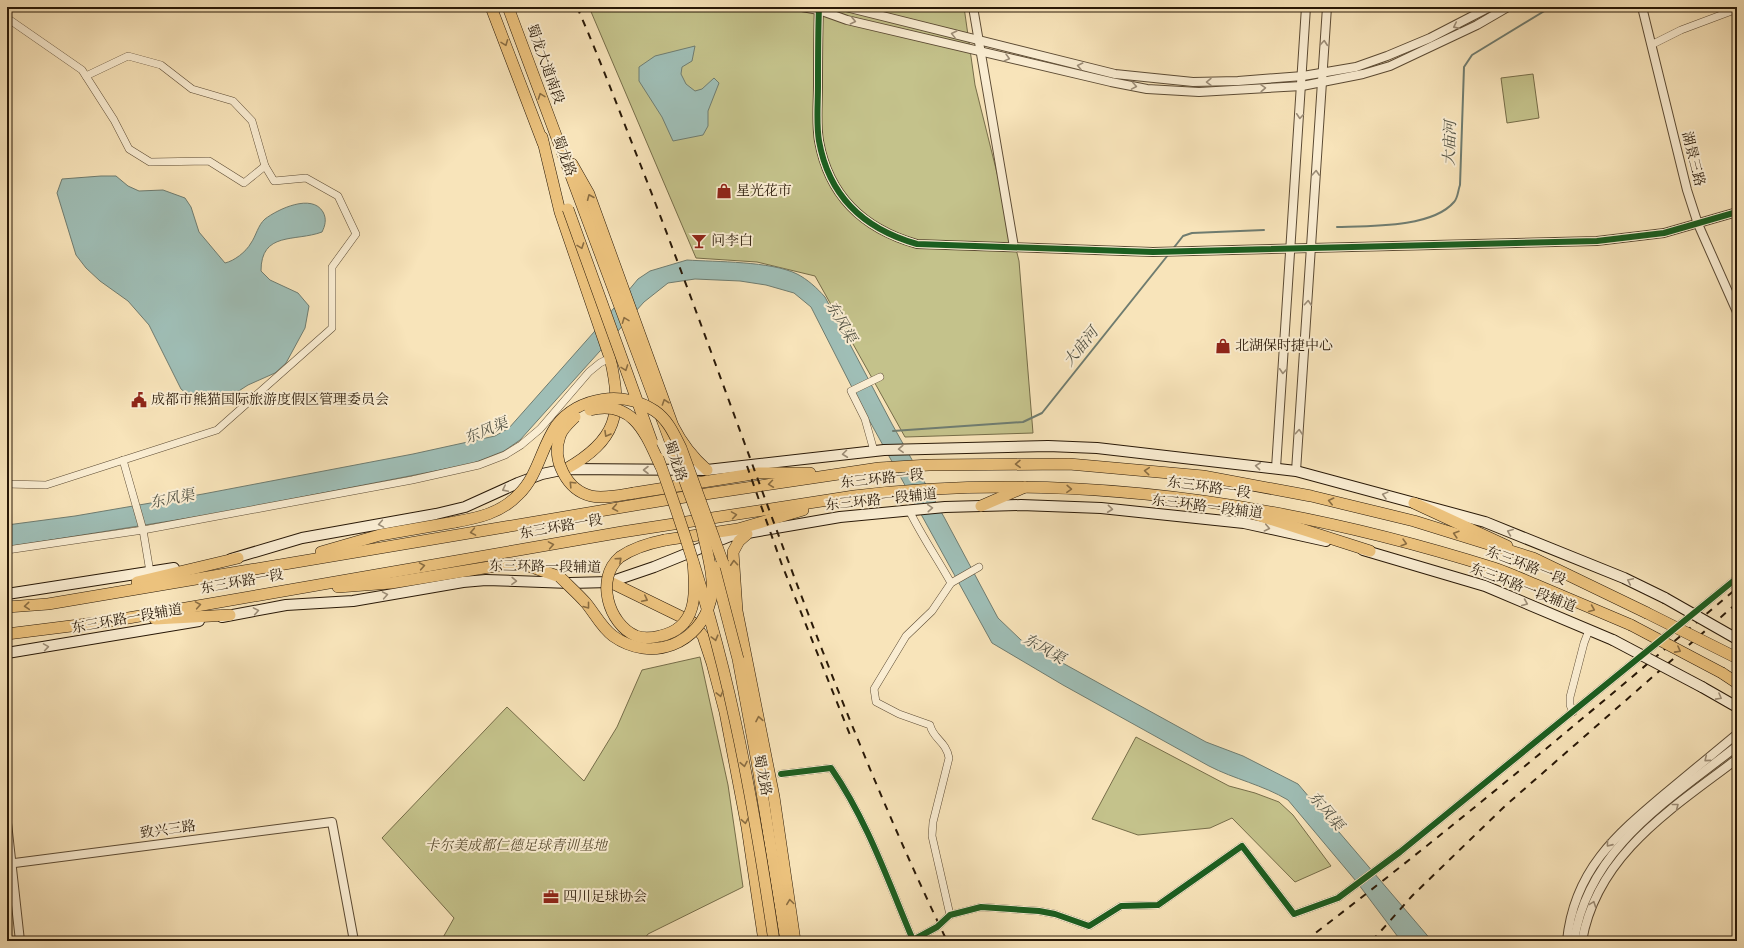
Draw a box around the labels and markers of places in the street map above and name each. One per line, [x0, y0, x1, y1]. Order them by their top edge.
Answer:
shop icon: 星光花市 [715, 182, 733, 200]
place label: 星光花市 [736, 182, 792, 200]
bar icon: 问李白 [690, 232, 708, 250]
place label: 问李白 [711, 232, 753, 250]
shop icon: 北湖保时捷中心 [1214, 337, 1232, 355]
place label: 北湖保时捷中心 [1235, 337, 1333, 355]
public building icon: 成都市熊猫国际旅游度假区管理委员会 [130, 391, 148, 409]
place label: 成都市熊猫国际旅游度假区管理委员会 [151, 391, 389, 409]
office icon: 四川足球协会 [542, 888, 560, 906]
place label: 四川足球协会 [563, 888, 647, 906]

